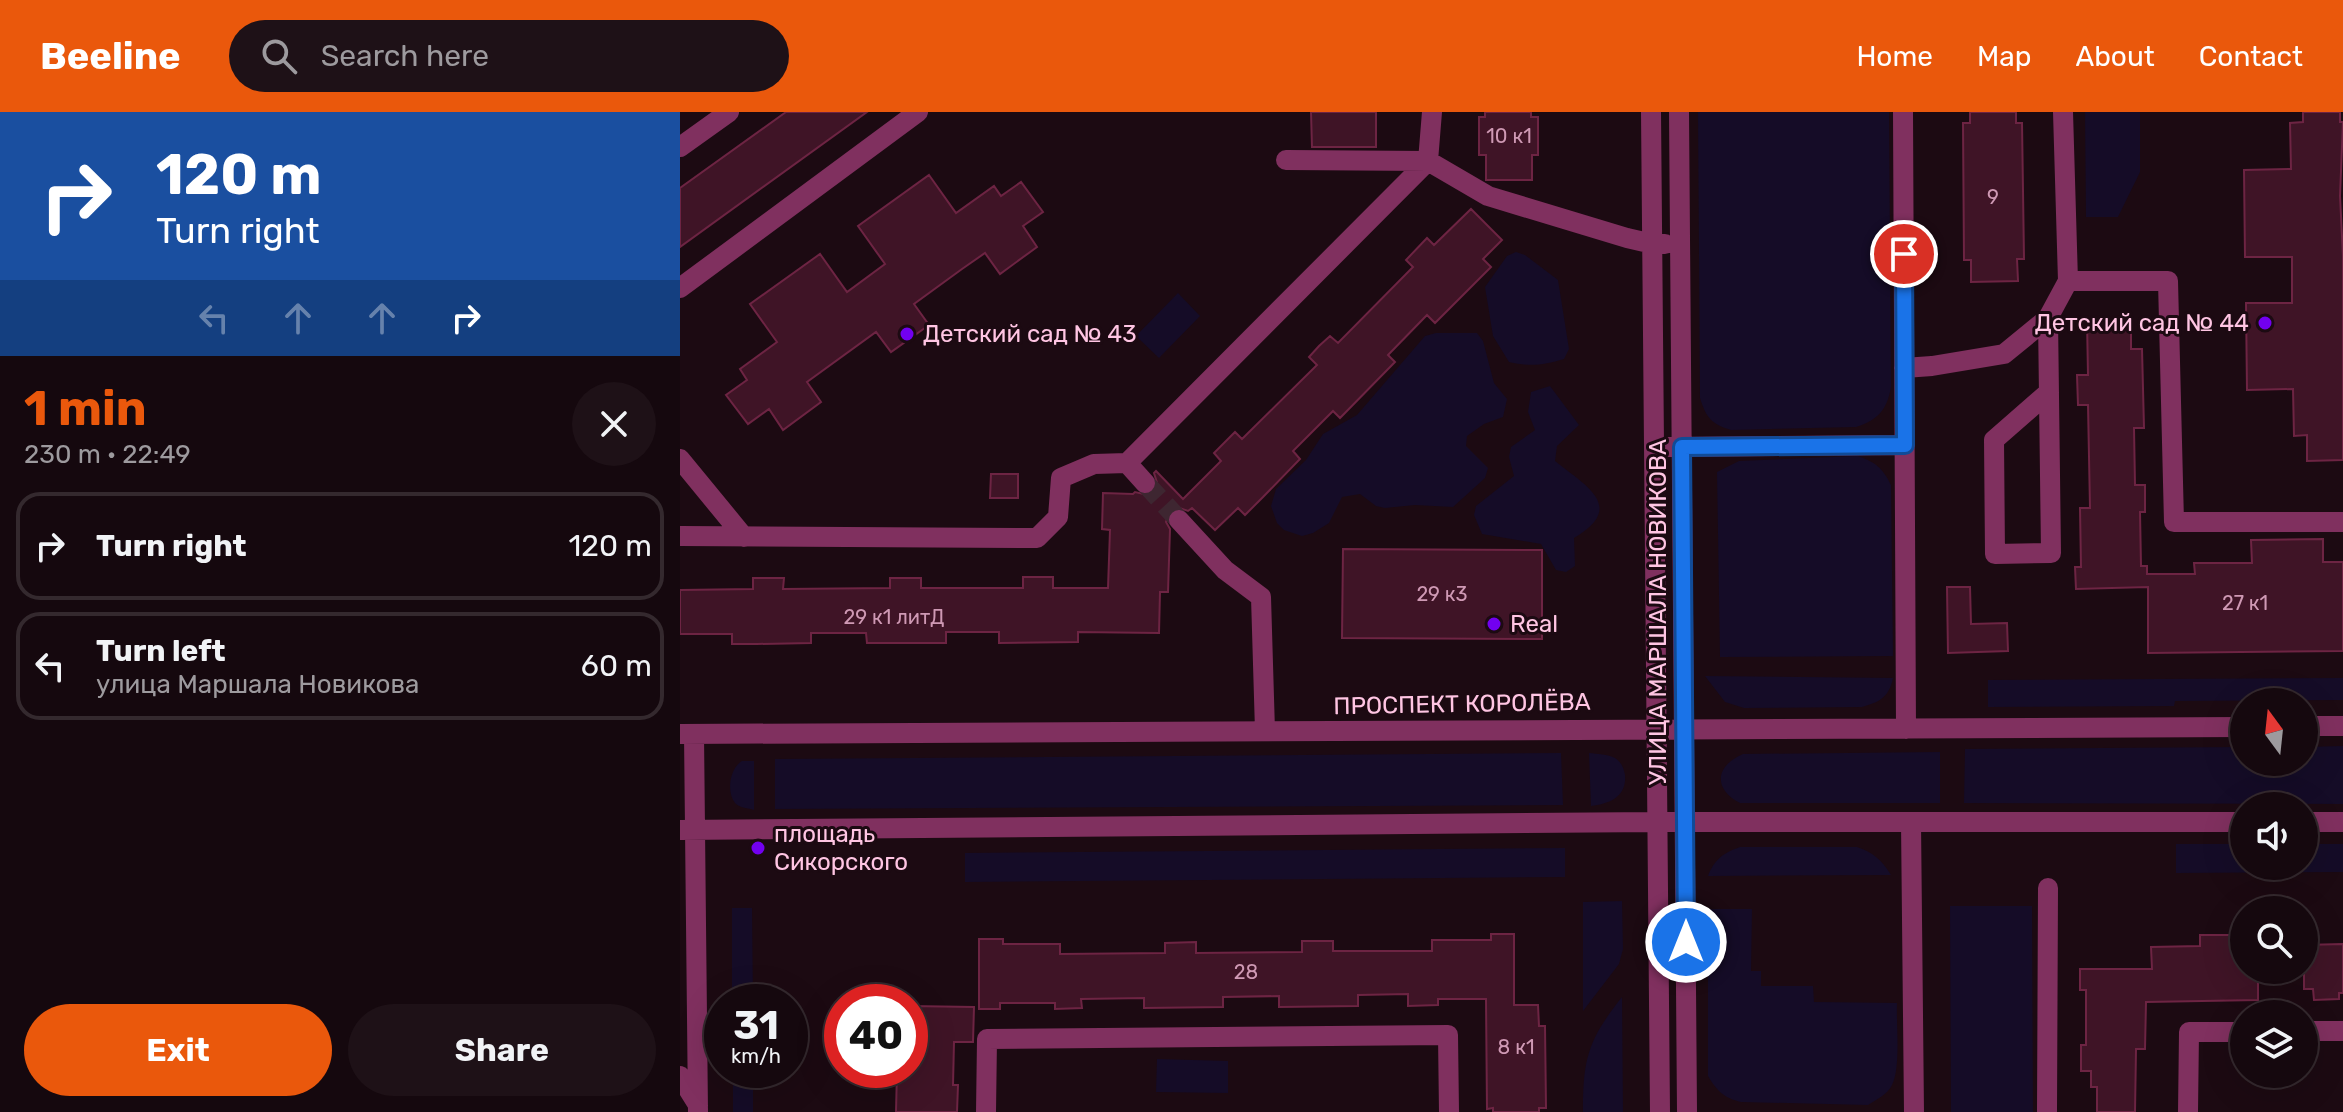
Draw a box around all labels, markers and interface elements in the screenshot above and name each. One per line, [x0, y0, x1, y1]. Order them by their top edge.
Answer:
search box [229, 20, 789, 92]
text: Beeline [40, 33, 181, 79]
icon: search [257, 34, 301, 78]
text: Search here [321, 38, 489, 74]
text: Home [1856, 40, 1933, 73]
text: Map [1977, 40, 2031, 73]
text: About [2075, 40, 2155, 73]
text: Contact [2199, 40, 2303, 73]
house number: 10 к1 [1486, 124, 1532, 148]
text: 120 m [156, 142, 322, 208]
icon: right [24, 144, 128, 248]
house number: 9 [1987, 185, 1999, 209]
text: Turn right [156, 209, 320, 252]
pin [1870, 220, 1938, 288]
icon: arrive [1882, 232, 1926, 276]
icon: left [192, 296, 236, 340]
icon: ahead [276, 296, 320, 340]
icon: ahead [360, 296, 404, 340]
icon: right [444, 296, 488, 340]
place label: Детский сад № 44 [2035, 309, 2249, 337]
marker: Детский сад № 44 [2256, 314, 2274, 332]
place label: Детский сад № 43 [923, 320, 1137, 348]
marker: Детский сад № 43 [898, 325, 916, 343]
text: 1 min [24, 380, 147, 437]
button: close [572, 382, 656, 466]
text: 230 m · 22:49 [24, 439, 191, 470]
street label: УЛИЦА МАРШАЛА НОВИКОВА [1644, 439, 1672, 785]
icon: right [28, 524, 72, 568]
text: Turn right [96, 528, 247, 564]
text: 120 m [568, 528, 652, 564]
house number: 29 к3 [1416, 582, 1468, 606]
house number: 27 к1 [2222, 591, 2268, 615]
house number: 29 к1 литД [844, 605, 944, 629]
place label: Real [1510, 610, 1558, 638]
marker: Real [1485, 615, 1503, 633]
text: Turn left [96, 633, 226, 669]
icon: left [28, 644, 72, 688]
text: 60 m [581, 648, 652, 684]
text: улица Маршала Новикова [96, 669, 419, 700]
street label: ПРОСПЕКТ КОРОЛЁВА [1333, 688, 1591, 720]
north arrow [2230, 688, 2318, 776]
map controls [2230, 688, 2318, 1088]
button: sound [2230, 792, 2318, 880]
place label: площадь Сикорского [774, 820, 908, 876]
marker: площадь Сикорского [749, 839, 767, 857]
button: search [2230, 896, 2318, 984]
position arrow [1644, 900, 1728, 984]
house number: 28 [1234, 960, 1258, 984]
speed limit sign: 40 [824, 984, 928, 1088]
button: layers [2230, 1000, 2318, 1088]
text: 31 [733, 1002, 779, 1049]
button: Exit [24, 1004, 332, 1096]
button: Share [348, 1004, 656, 1096]
house number: 8 к1 [1498, 1035, 1534, 1059]
text: km/h [731, 1044, 781, 1068]

